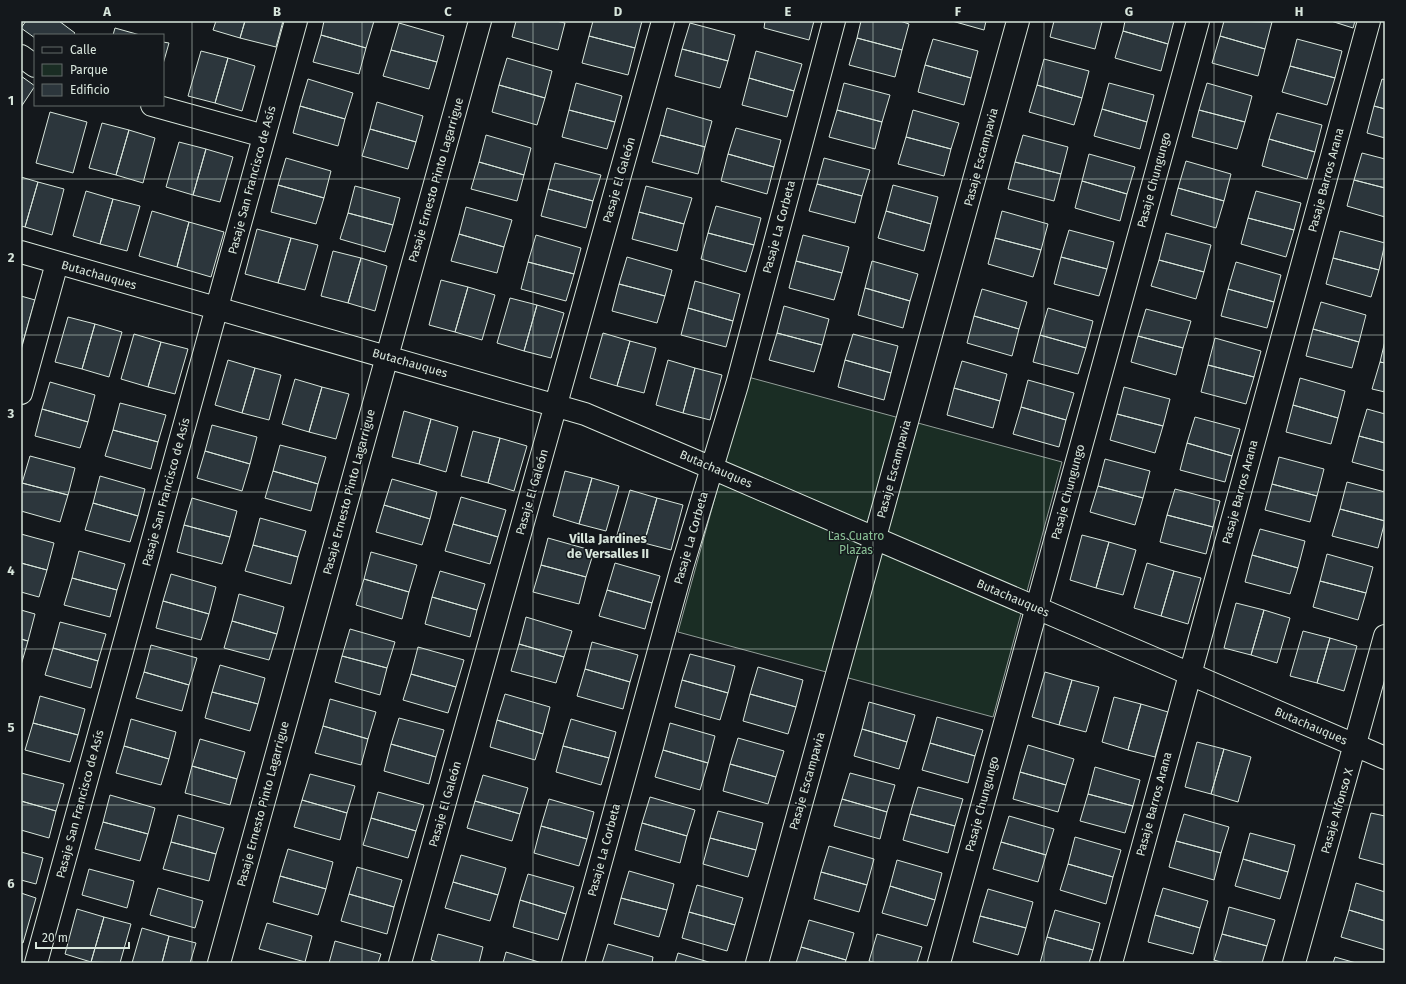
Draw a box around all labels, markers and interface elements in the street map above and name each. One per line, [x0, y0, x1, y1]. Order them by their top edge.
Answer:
text: A [102, 4, 111, 19]
text: B [273, 4, 281, 19]
text: C [444, 4, 452, 19]
text: D [614, 4, 623, 19]
text: E [785, 4, 792, 19]
text: F [955, 4, 962, 19]
text: G [1125, 4, 1133, 19]
text: H [1295, 4, 1303, 19]
legend [34, 34, 164, 106]
text: Calle [70, 43, 97, 57]
text: Parque [70, 63, 108, 77]
text: Edificio [70, 83, 110, 97]
text: 1 [8, 93, 14, 108]
street label: Pasaje Ernesto Pinto Lagarrigue [406, 96, 466, 264]
street label: Pasaje San Francisco de Asís [225, 104, 279, 256]
street label: Pasaje Escampavia [961, 106, 1001, 208]
street label: Pasaje Barros Arana [1305, 126, 1347, 234]
street label: Pasaje Chungungo [1134, 131, 1174, 229]
street label: Pasaje El Galeón [600, 135, 638, 225]
street label: Pasaje La Corbeta [760, 179, 798, 275]
text: 2 [8, 250, 15, 265]
street label: Butachauques [60, 258, 139, 293]
street label: Butachauques [371, 346, 450, 381]
text: 3 [7, 406, 15, 421]
street label: Pasaje Ernesto Pinto Lagarrigue [320, 408, 378, 576]
street label: Pasaje San Francisco de Asís [139, 416, 193, 568]
street label: Pasaje Escampavia [874, 418, 914, 520]
street label: Pasaje Barros Arana [1219, 438, 1261, 546]
street label: Pasaje Chungungo [1048, 443, 1088, 541]
street label: Pasaje El Galeón [513, 447, 551, 537]
street label: Butachauques [678, 447, 755, 491]
street label: Pasaje La Corbeta [671, 490, 711, 586]
park label: Las Cuatro Plazas [828, 529, 884, 557]
district label: Villa Jardines de Versalles II [567, 531, 649, 561]
text: 4 [7, 563, 15, 578]
street label: Butachauques [975, 576, 1052, 620]
street label: Butachauques [1273, 704, 1350, 748]
text: 5 [8, 720, 15, 735]
street label: Pasaje Ernesto Pinto Lagarrigue [234, 720, 292, 888]
street label: Pasaje San Francisco de Asís [53, 728, 107, 880]
street label: Pasaje Escampavia [786, 730, 828, 832]
street label: Pasaje Barros Arana [1133, 750, 1175, 858]
street label: Pasaje Chungungo [962, 755, 1002, 853]
street label: Pasaje El Galeón [426, 759, 464, 849]
street label: Pasaje Alfonso X [1318, 766, 1356, 855]
street label: Pasaje La Corbeta [585, 802, 623, 898]
text: 6 [7, 876, 15, 891]
scale bar [36, 924, 129, 950]
text: 20 m [42, 931, 68, 945]

